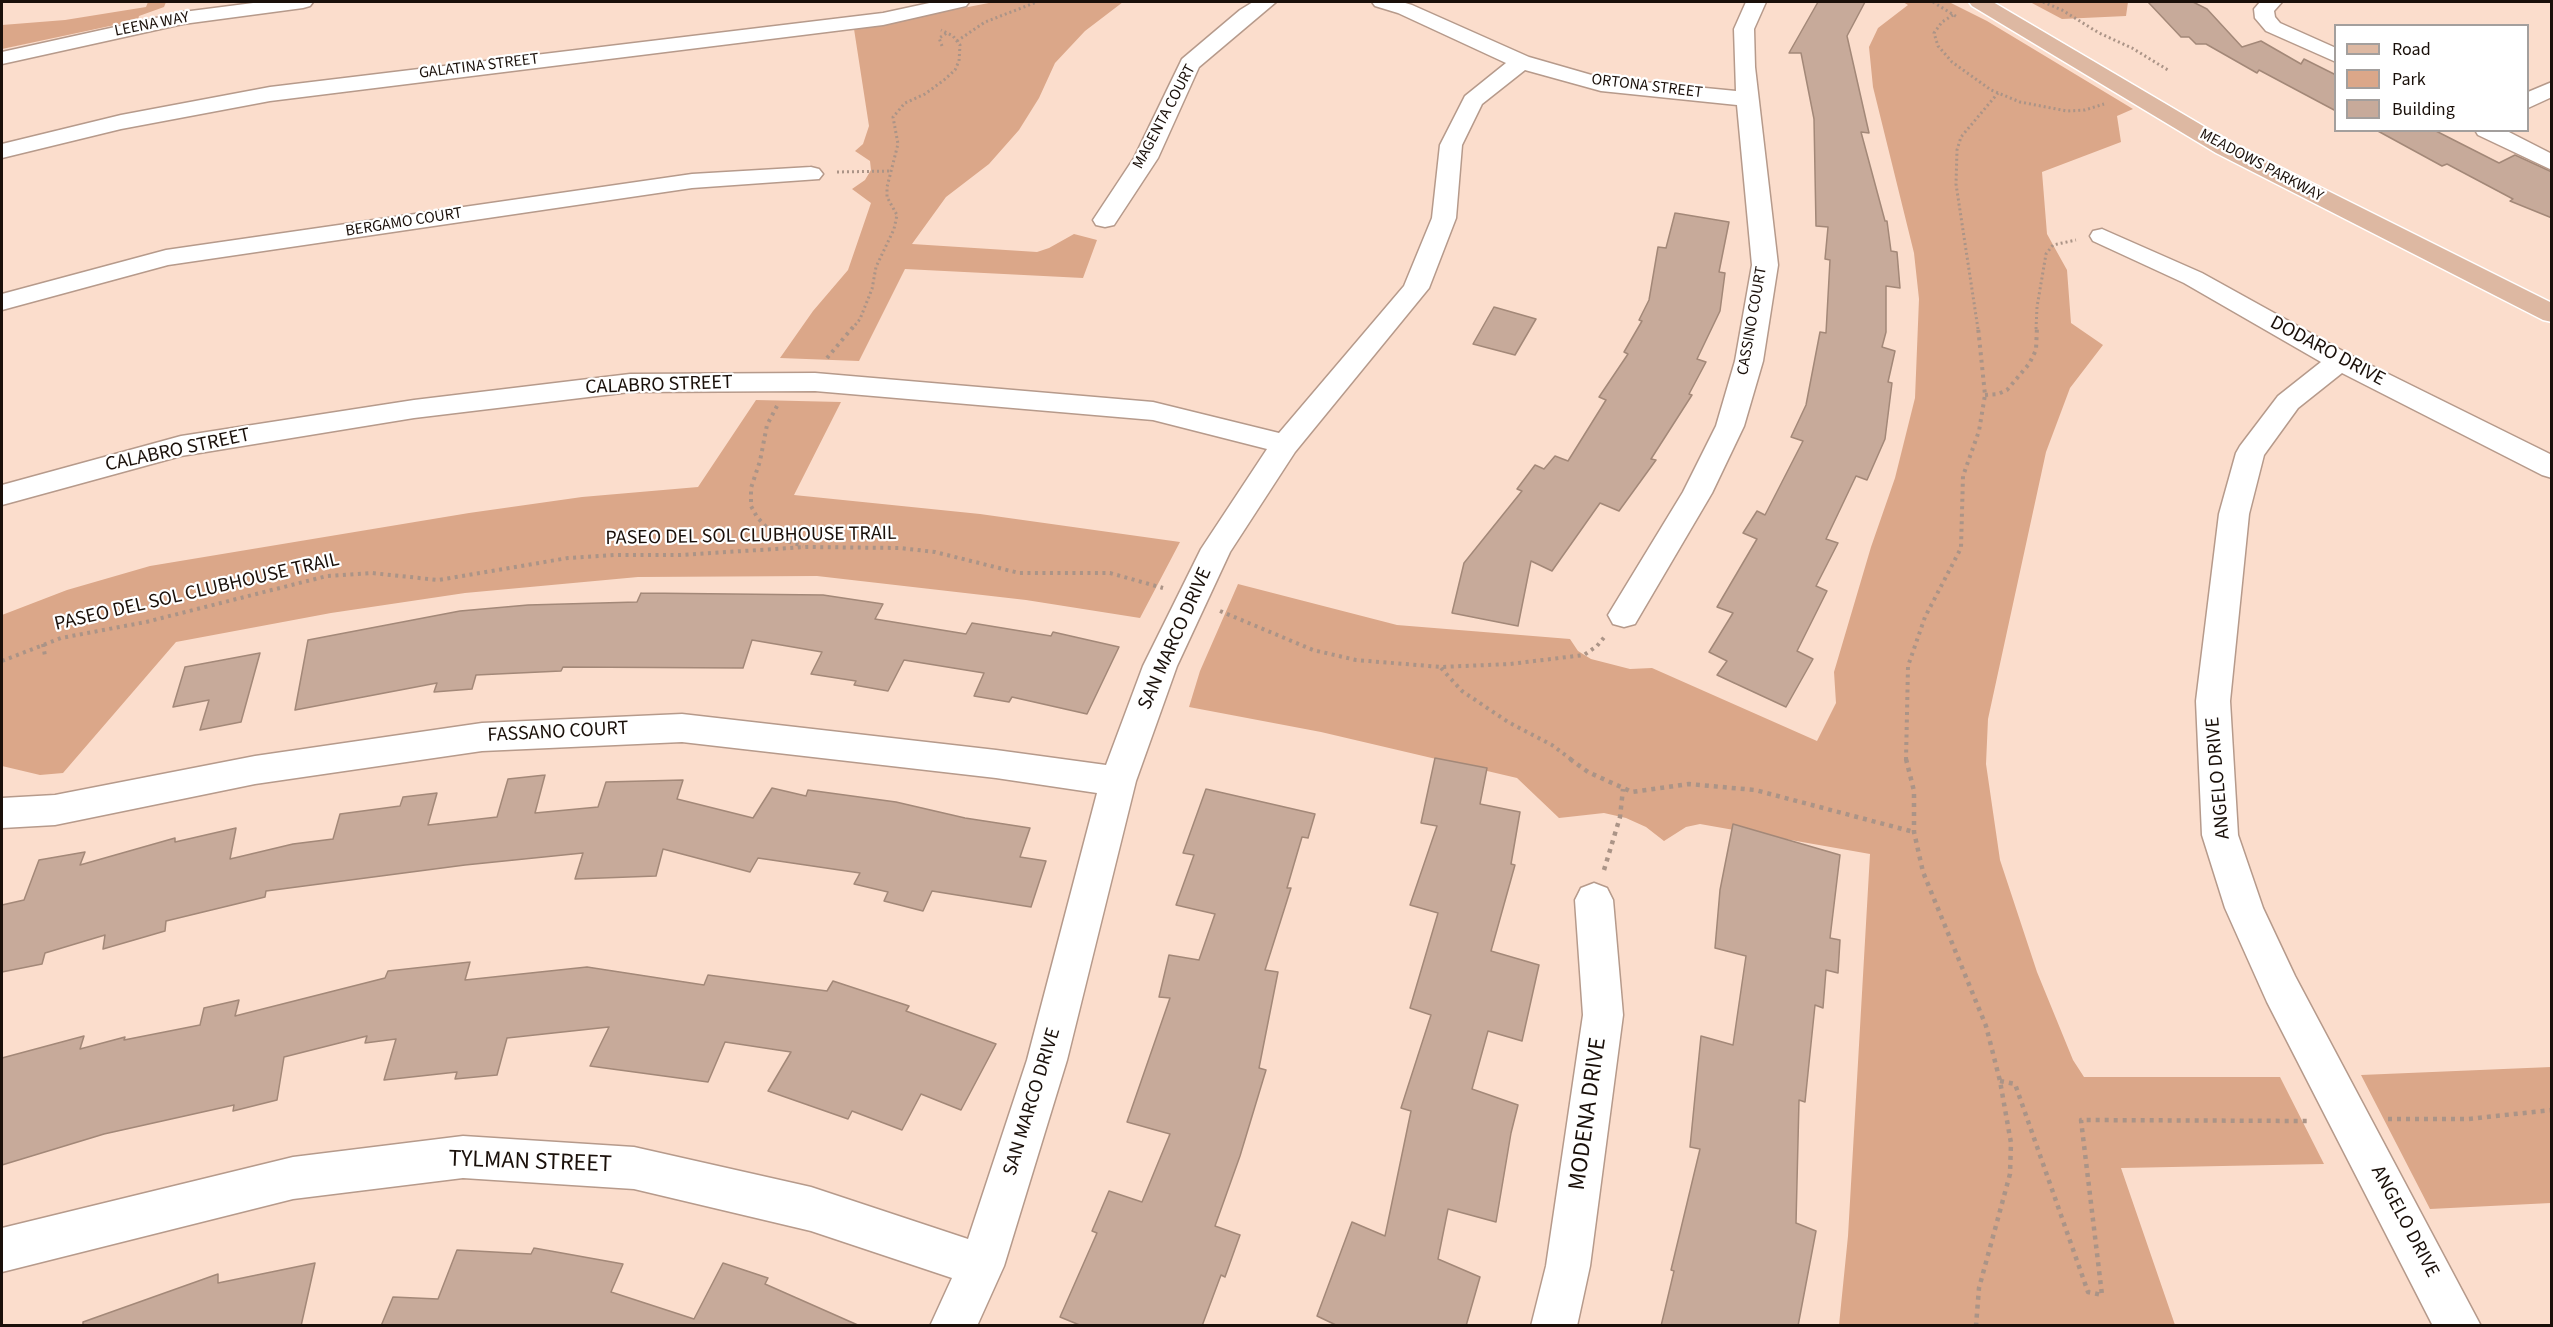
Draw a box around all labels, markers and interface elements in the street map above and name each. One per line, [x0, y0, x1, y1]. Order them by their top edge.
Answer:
street label: LEENA WAY [113, 8, 191, 42]
legend [2334, 24, 2529, 132]
text: Road [2392, 37, 2431, 62]
street label: GALATINA STREET [418, 50, 540, 84]
street label: MAGENTA COURT [1129, 61, 1201, 173]
text: Park [2392, 67, 2426, 92]
street label: ORTONA STREET [1590, 71, 1704, 103]
text: Building [2392, 97, 2455, 122]
street label: MEADOWS PARKWAY [2196, 125, 2326, 207]
street label: BERGAMO COURT [344, 204, 464, 242]
street label: CASSINO COURT [1734, 265, 1772, 377]
street label: DODARO DRIVE [2265, 312, 2389, 392]
street label: CALABRO STREET [585, 371, 733, 401]
street label: CALABRO STREET [103, 424, 253, 478]
street label: PASEO DEL SOL CLUBHOUSE TRAIL [605, 522, 897, 552]
street label: PASEO DEL SOL CLUBHOUSE TRAIL [52, 549, 342, 637]
street label: SAN MARCO DRIVE [1134, 564, 1218, 714]
street label: ANGELO DRIVE [2202, 716, 2236, 840]
street label: FASSANO COURT [487, 717, 629, 749]
street label: SAN MARCO DRIVE [999, 1025, 1067, 1179]
street label: MODENA DRIVE [1564, 1036, 1614, 1192]
street label: TYLMAN STREET [448, 1146, 612, 1180]
street label: ANGELO DRIVE [2365, 1162, 2443, 1282]

